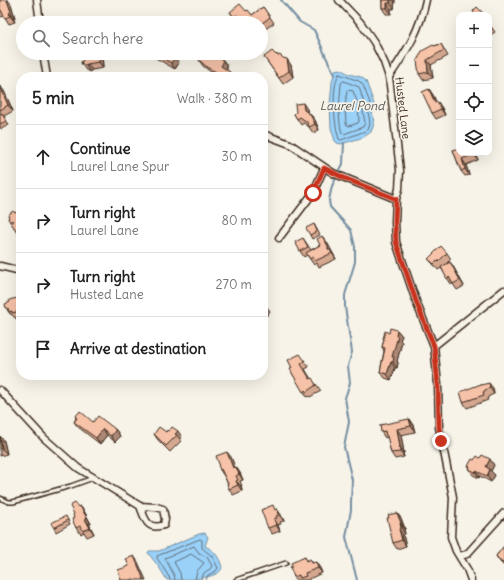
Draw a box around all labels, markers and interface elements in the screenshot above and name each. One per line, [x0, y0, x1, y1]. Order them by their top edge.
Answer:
map controls [456, 12, 492, 156]
button: + [456, 12, 492, 48]
search box [16, 16, 268, 60]
icon: search [30, 27, 52, 49]
text: Search here [62, 29, 143, 48]
button: − [456, 48, 492, 84]
street label: Husted Lane [392, 76, 414, 140]
button: locate [456, 84, 492, 120]
text: 5 min [32, 87, 74, 109]
text: Walk · 380 m [177, 90, 252, 107]
water label: Laurel Pond [320, 98, 386, 113]
button: layers [456, 120, 492, 156]
text: Continue [70, 139, 131, 158]
icon: ahead [32, 146, 54, 168]
text: 30 m [222, 148, 252, 165]
text: Laurel Lane Spur [70, 158, 169, 175]
route start [304, 184, 322, 202]
text: Turn right [70, 203, 135, 222]
icon: right [32, 210, 54, 232]
text: 80 m [221, 212, 252, 229]
text: Laurel Lane [70, 222, 139, 239]
text: Turn right [70, 267, 135, 286]
icon: right [32, 274, 54, 296]
text: 270 m [215, 276, 252, 293]
text: Husted Lane [70, 286, 144, 303]
icon: arrive [32, 338, 54, 360]
text: Arrive at destination [70, 339, 206, 358]
route end [432, 432, 450, 450]

